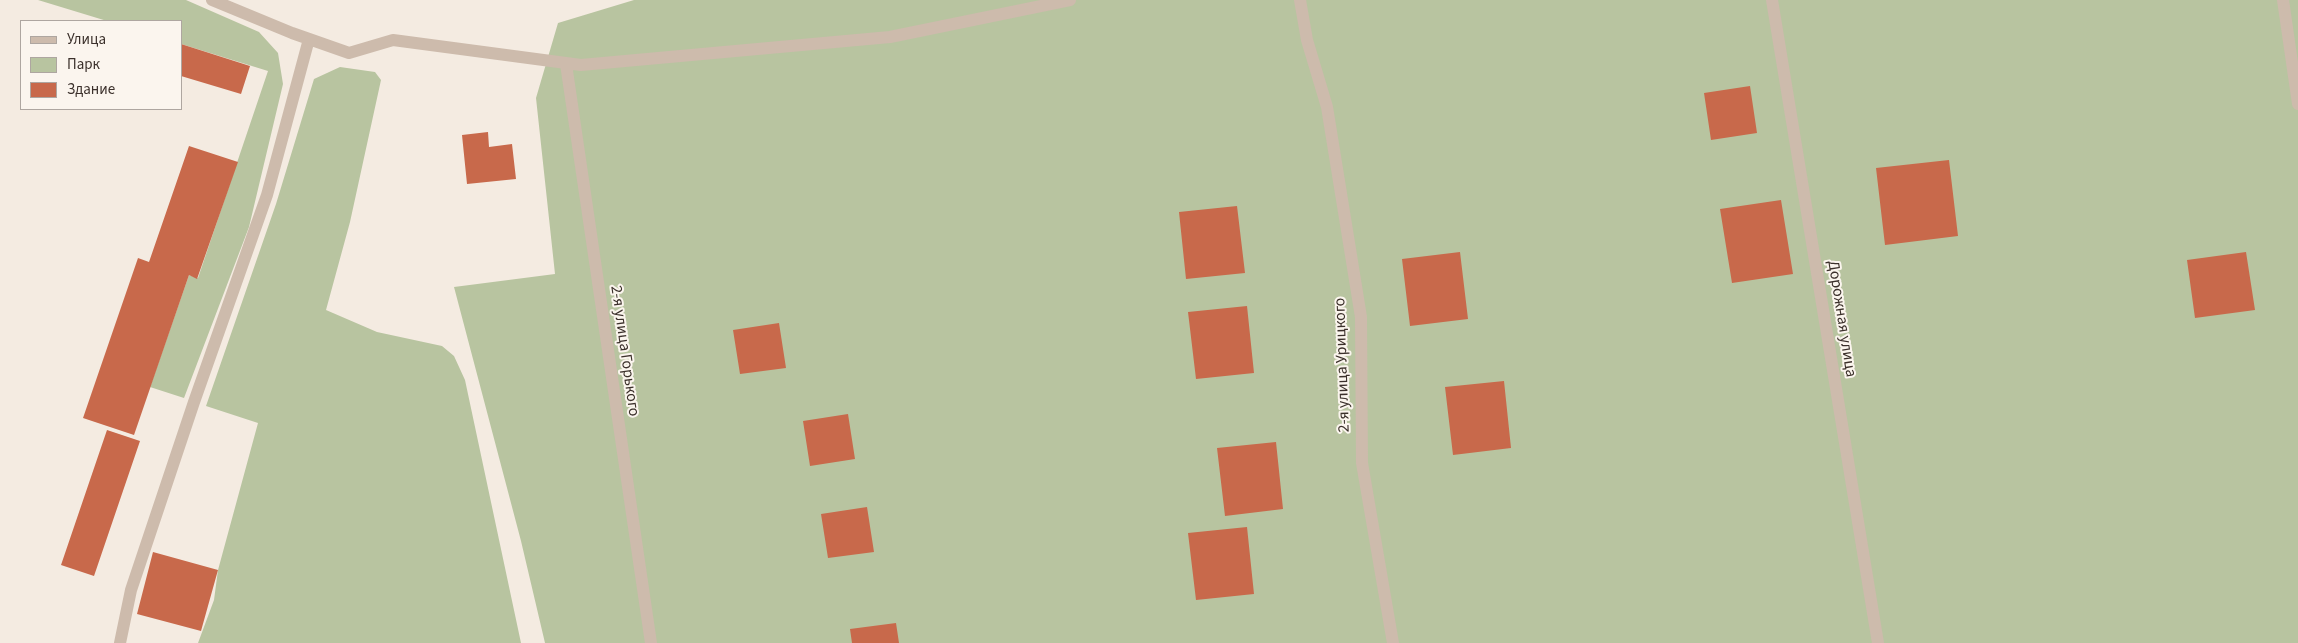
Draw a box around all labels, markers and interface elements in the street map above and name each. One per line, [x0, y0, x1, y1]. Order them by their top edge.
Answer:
legend [20, 20, 182, 110]
text: Улица [67, 29, 106, 50]
text: Парк [67, 54, 100, 75]
text: Здание [67, 79, 115, 100]
street label: Дорожная улица [1822, 259, 1860, 379]
street label: 2-я улица Горького [605, 284, 643, 418]
street label: 2-я улица Урицкого [1331, 297, 1355, 433]

